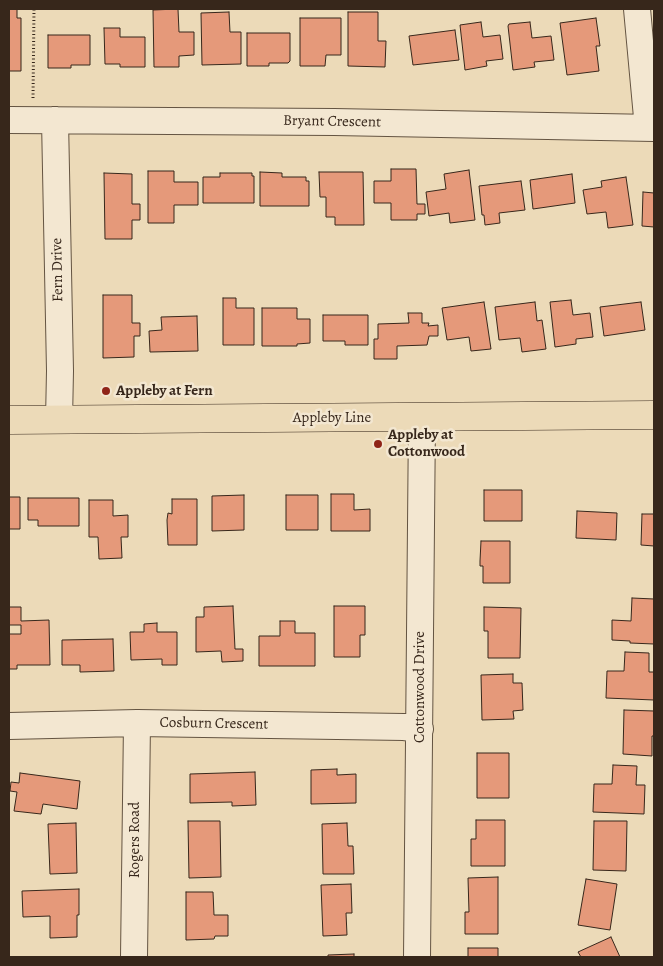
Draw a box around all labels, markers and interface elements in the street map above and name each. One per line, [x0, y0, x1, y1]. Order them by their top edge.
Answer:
street label: Bryant Crescent [283, 112, 381, 132]
street label: Fern Drive [48, 238, 68, 302]
place label: Appleby at Fern [116, 382, 213, 400]
marker: Appleby at Fern [100, 385, 112, 397]
street label: Appleby Line [293, 409, 371, 427]
place label: Appleby at Cottonwood [388, 426, 465, 461]
marker: Appleby at Cottonwood [372, 438, 384, 450]
street label: Cottonwood Drive [411, 631, 429, 743]
street label: Cosburn Crescent [159, 714, 269, 734]
street label: Rogers Road [126, 802, 144, 878]

